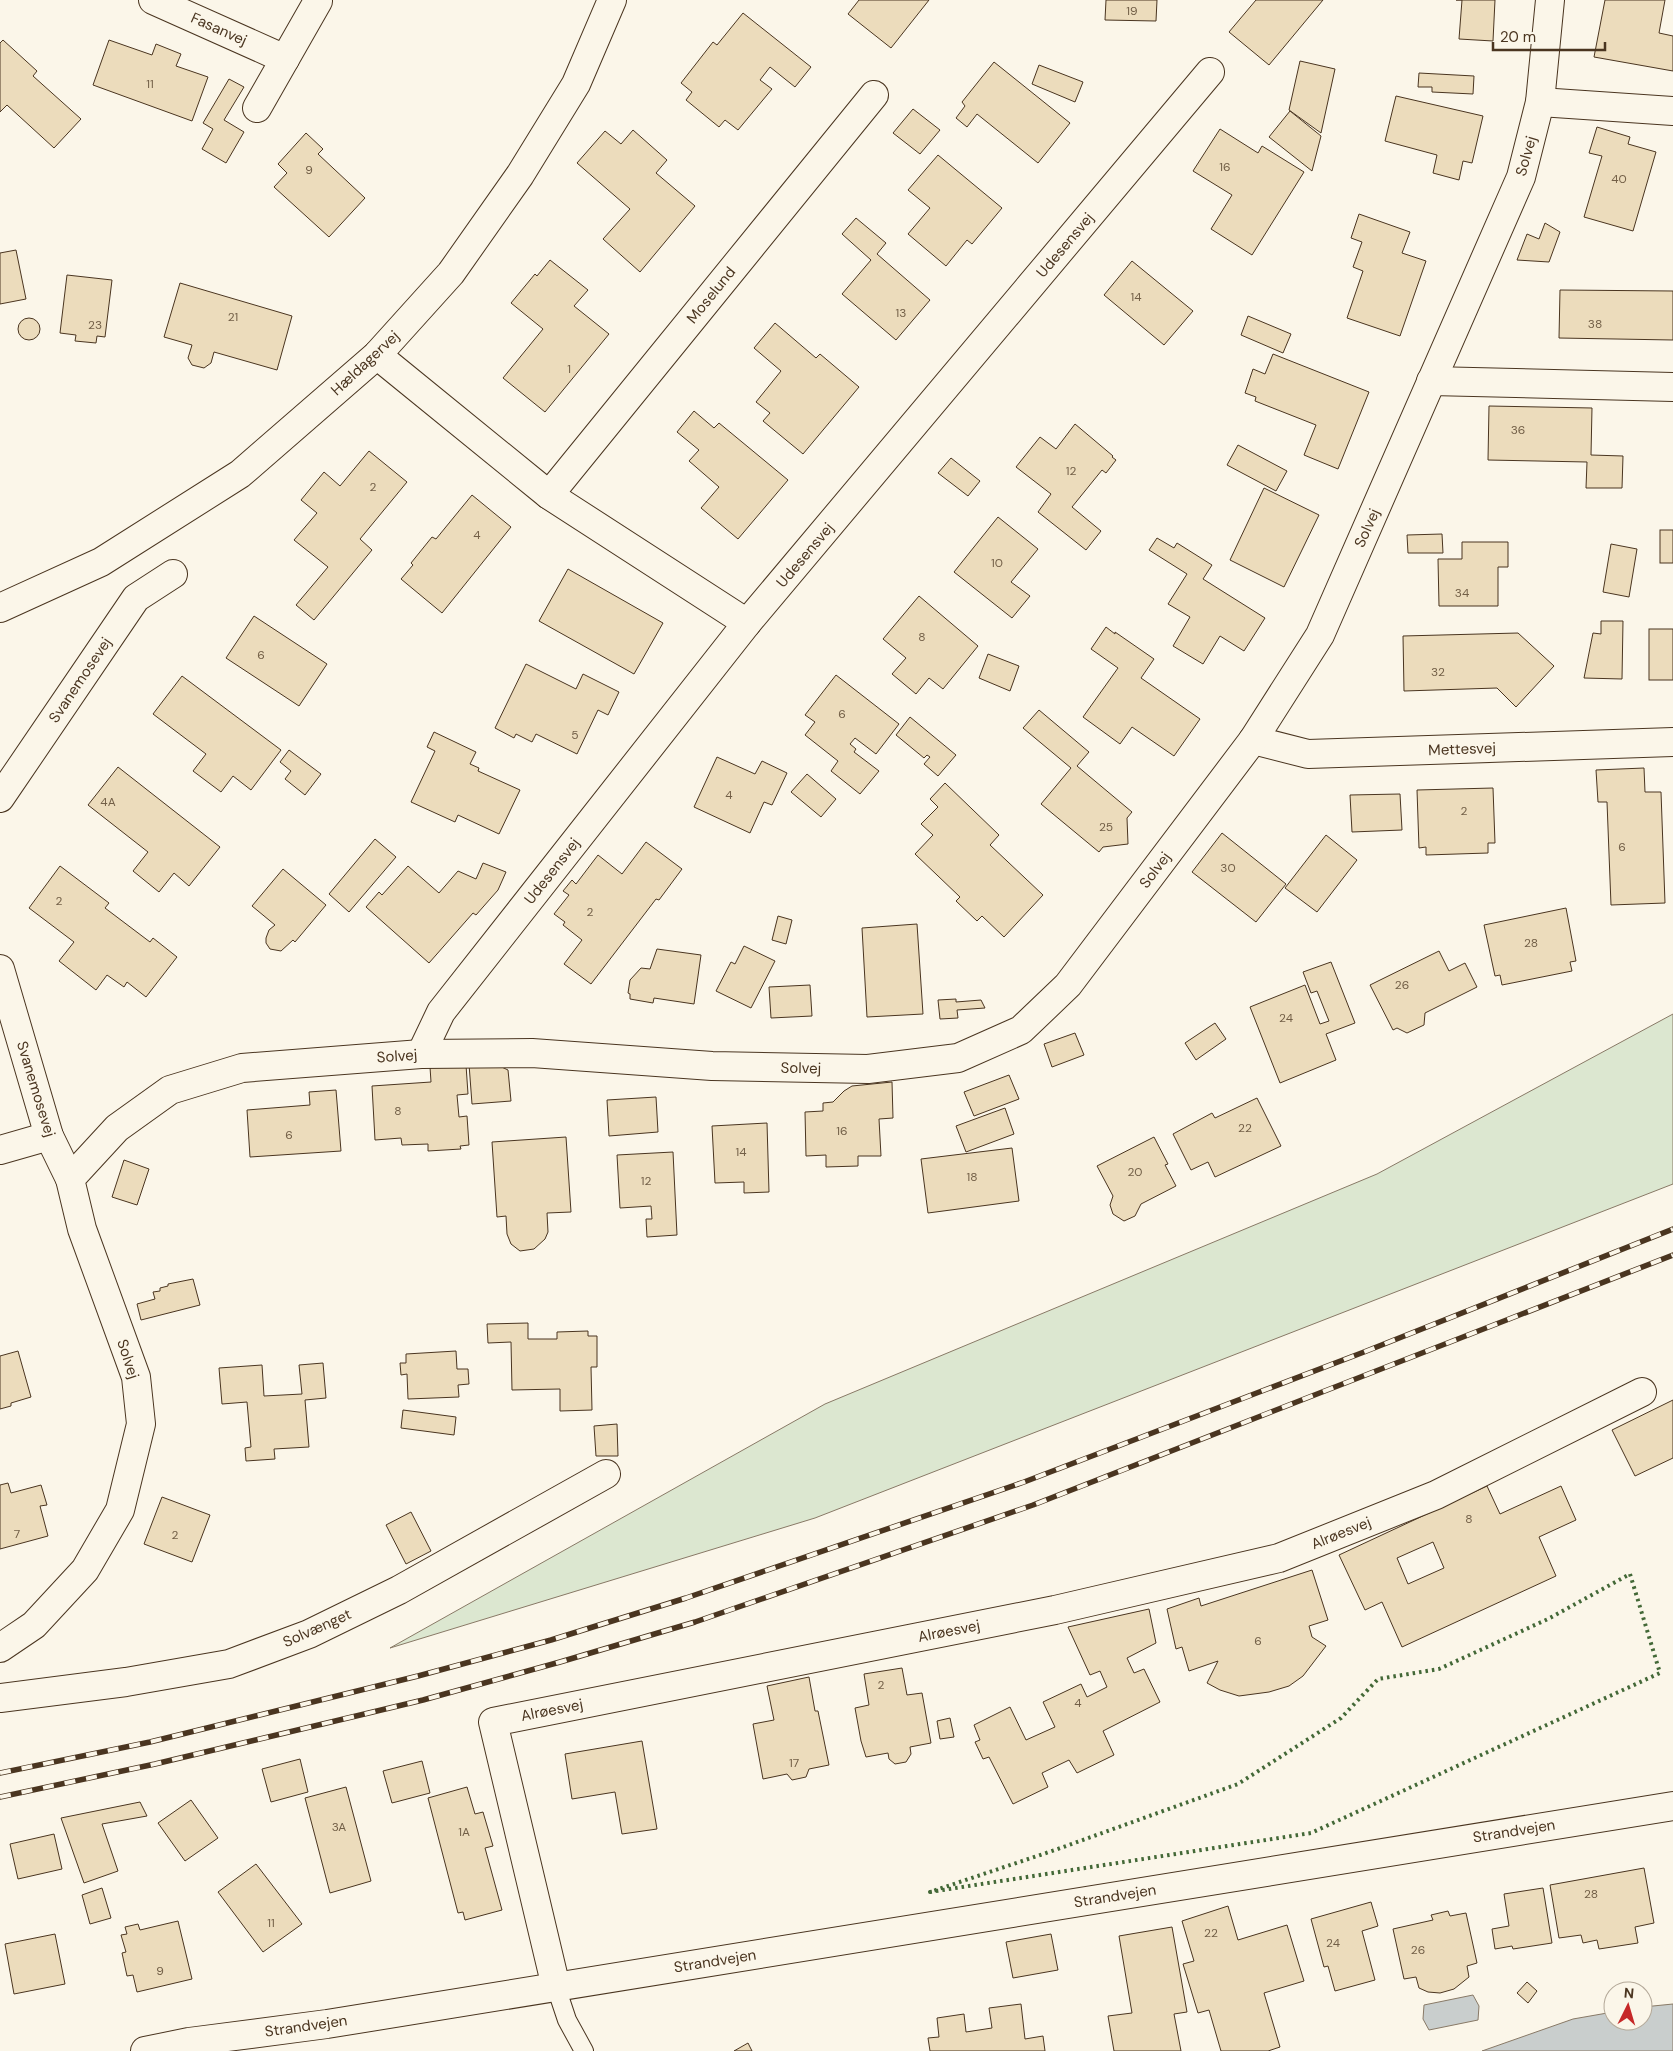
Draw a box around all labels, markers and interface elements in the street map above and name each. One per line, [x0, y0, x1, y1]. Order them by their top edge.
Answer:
house number: 19 [1126, 3, 1138, 19]
street label: Fasanvej [188, 8, 250, 50]
scale bar [1493, 20, 1606, 52]
text: 20 m [1500, 27, 1536, 47]
house number: 11 [146, 76, 154, 92]
street label: Solvej [1511, 134, 1541, 178]
house number: 16 [1219, 159, 1231, 175]
house number: 9 [305, 162, 313, 178]
house number: 40 [1611, 171, 1627, 187]
street label: Udesensvej [1032, 208, 1098, 282]
street label: Moselund [682, 262, 740, 328]
house number: 14 [1130, 289, 1142, 305]
house number: 13 [896, 305, 906, 321]
house number: 21 [228, 309, 238, 325]
house number: 38 [1588, 316, 1602, 332]
house number: 23 [88, 317, 102, 333]
street label: Hældagervej [326, 326, 404, 400]
house number: 1 [567, 361, 571, 377]
house number: 36 [1511, 422, 1525, 438]
house number: 12 [1066, 463, 1076, 479]
house number: 2 [370, 479, 377, 495]
street label: Solvej [1350, 505, 1384, 551]
street label: Udesensvej [772, 518, 838, 592]
house number: 4 [473, 527, 481, 543]
house number: 10 [991, 555, 1003, 571]
house number: 34 [1455, 585, 1469, 601]
house number: 8 [918, 629, 926, 645]
street label: Svanemosevej [44, 633, 116, 727]
house number: 6 [257, 647, 265, 663]
house number: 32 [1431, 664, 1445, 680]
house number: 6 [838, 706, 846, 722]
house number: 5 [571, 727, 579, 743]
street label: Mettesvej [1428, 738, 1496, 760]
house number: 4 [725, 787, 733, 803]
house number: 4A [100, 794, 116, 810]
house number: 2 [1461, 803, 1468, 819]
house number: 25 [1099, 819, 1113, 835]
street label: Udesensvej [520, 834, 584, 908]
house number: 6 [1618, 839, 1626, 855]
street label: Solvej [1135, 848, 1175, 892]
house number: 30 [1220, 860, 1236, 876]
house number: 2 [56, 893, 63, 909]
house number: 2 [587, 904, 594, 920]
house number: 28 [1524, 935, 1538, 951]
house number: 26 [1395, 977, 1409, 993]
house number: 24 [1279, 1010, 1293, 1026]
street label: Svanemosevej [12, 1039, 60, 1139]
street label: Solvej [376, 1045, 418, 1067]
street label: Solvej [781, 1058, 821, 1078]
house number: 8 [394, 1103, 402, 1119]
house number: 22 [1238, 1120, 1252, 1136]
house number: 16 [836, 1123, 848, 1139]
house number: 6 [285, 1127, 293, 1143]
house number: 14 [735, 1144, 747, 1160]
house number: 20 [1127, 1164, 1143, 1180]
house number: 18 [966, 1169, 978, 1185]
house number: 12 [641, 1173, 651, 1189]
street label: Solvej [112, 1337, 144, 1381]
house number: 8 [1465, 1511, 1473, 1527]
street label: Alrøesvej [1308, 1512, 1374, 1554]
house number: 7 [14, 1526, 20, 1542]
house number: 2 [172, 1527, 179, 1543]
street label: Solvænget [280, 1604, 355, 1652]
street label: Alrøesvej [916, 1615, 982, 1647]
house number: 6 [1254, 1633, 1262, 1649]
house number: 2 [878, 1677, 885, 1693]
street label: Alrøesvej [519, 1694, 585, 1726]
house number: 4 [1074, 1695, 1082, 1711]
house number: 17 [789, 1755, 799, 1771]
street label: Strandvejen [1471, 1815, 1557, 1847]
house number: 3A [332, 1819, 346, 1835]
house number: 1A [458, 1824, 470, 1840]
street label: Strandvejen [1072, 1880, 1158, 1912]
house number: 28 [1584, 1886, 1598, 1902]
house number: 11 [267, 1915, 275, 1931]
house number: 22 [1204, 1925, 1218, 1941]
house number: 24 [1326, 1935, 1340, 1951]
house number: 26 [1411, 1942, 1425, 1958]
street label: Strandvejen [672, 1945, 758, 1977]
house number: 9 [156, 1963, 164, 1979]
north arrow [1603, 1981, 1653, 2031]
text: N [1623, 1984, 1635, 2002]
street label: Strandvejen [263, 2010, 349, 2042]

